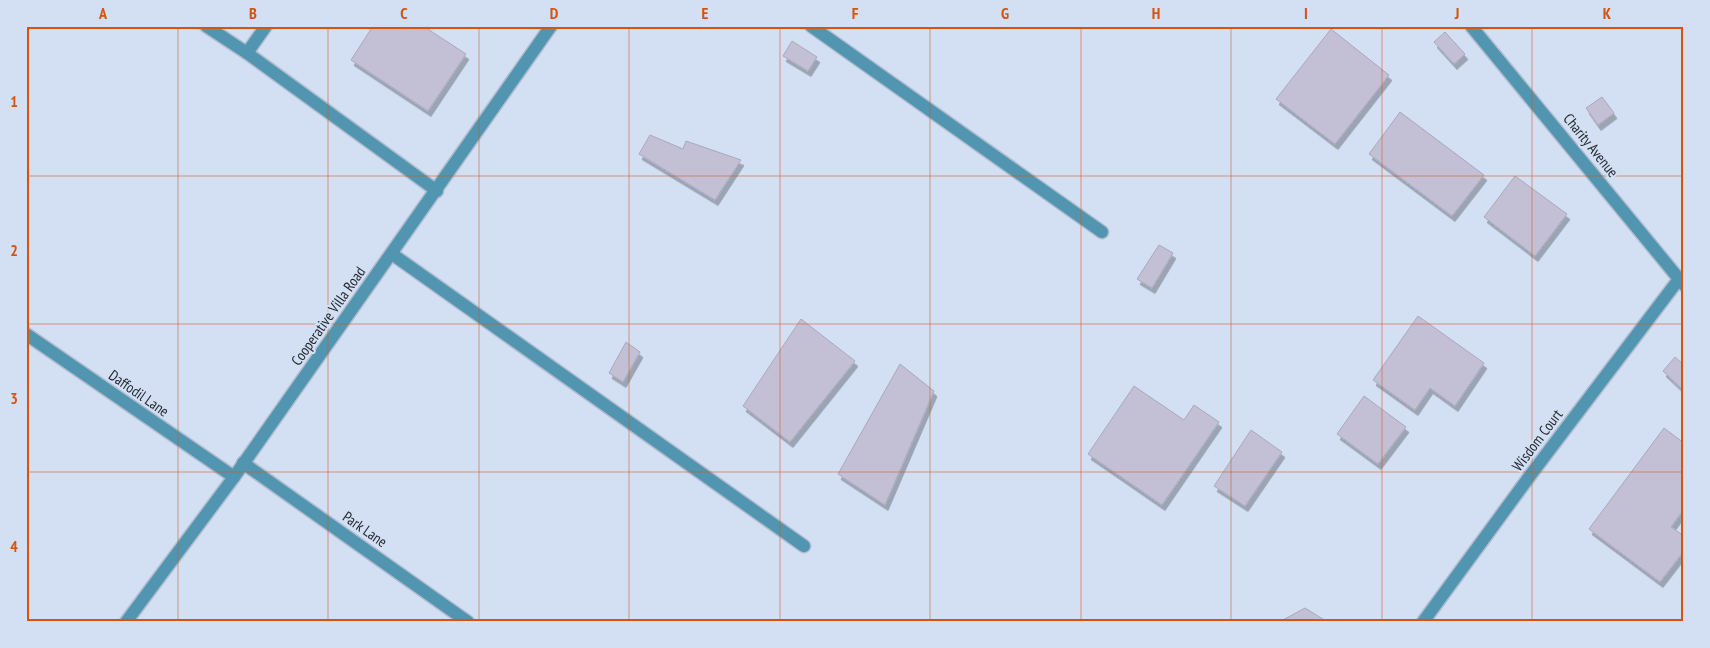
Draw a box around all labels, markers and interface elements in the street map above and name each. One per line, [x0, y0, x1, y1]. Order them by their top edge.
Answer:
text: A [98, 3, 108, 23]
text: B [249, 3, 257, 23]
text: C [400, 3, 408, 23]
text: D [550, 3, 559, 23]
text: E [702, 3, 709, 23]
text: F [852, 3, 859, 23]
text: G [1001, 3, 1009, 23]
text: H [1152, 3, 1160, 23]
text: I [1304, 3, 1308, 23]
text: J [1454, 3, 1459, 23]
text: K [1603, 3, 1612, 23]
text: 1 [10, 91, 18, 111]
street label: Charity Avenue [1559, 109, 1623, 181]
text: 2 [10, 240, 18, 260]
street label: Cooperative Villa Road [287, 263, 369, 369]
street label: Daffodil Lane [105, 365, 173, 421]
text: 3 [10, 388, 18, 408]
street label: Wisdom Court [1508, 405, 1566, 475]
street label: Park Lane [339, 507, 391, 551]
text: 4 [10, 536, 18, 556]

